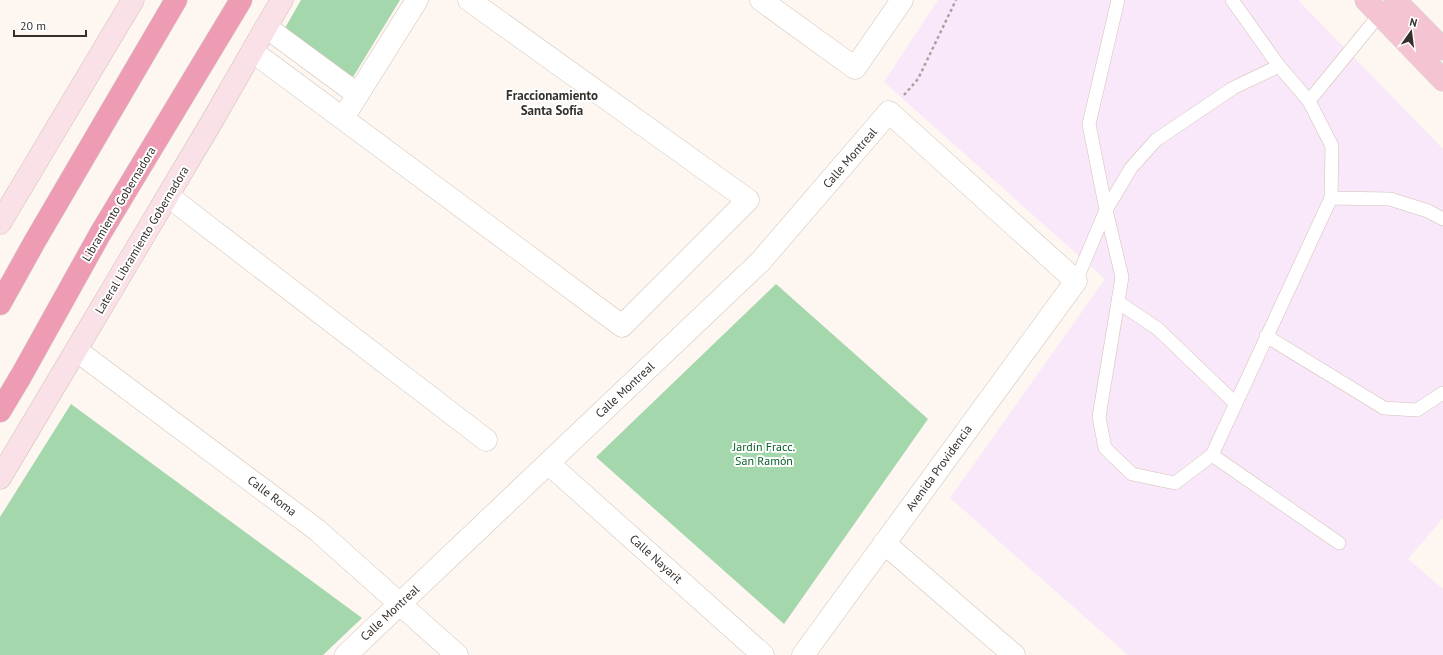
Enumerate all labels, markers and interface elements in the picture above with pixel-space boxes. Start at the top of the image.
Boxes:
scale bar [14,12,86,38]
north arrow [1391,12,1431,52]
text: N [1408,15,1419,30]
text: 20 m [20,18,46,33]
district label: Fraccionamiento Santa Sofía [506,87,598,119]
street label: Calle Montreal [819,124,880,191]
street label: Libramiento Gobernadora [78,144,159,264]
street label: Lateral Libramiento Gobernadora [91,163,192,316]
street label: Calle Montreal [592,358,658,421]
street label: Avenida Providencia [902,422,975,514]
park label: Jardín Fracc. San Ramón [732,439,795,468]
street label: Calle Roma [245,472,300,519]
street label: Calle Nayarit [627,531,686,586]
street label: Calle Montreal [357,581,423,644]

